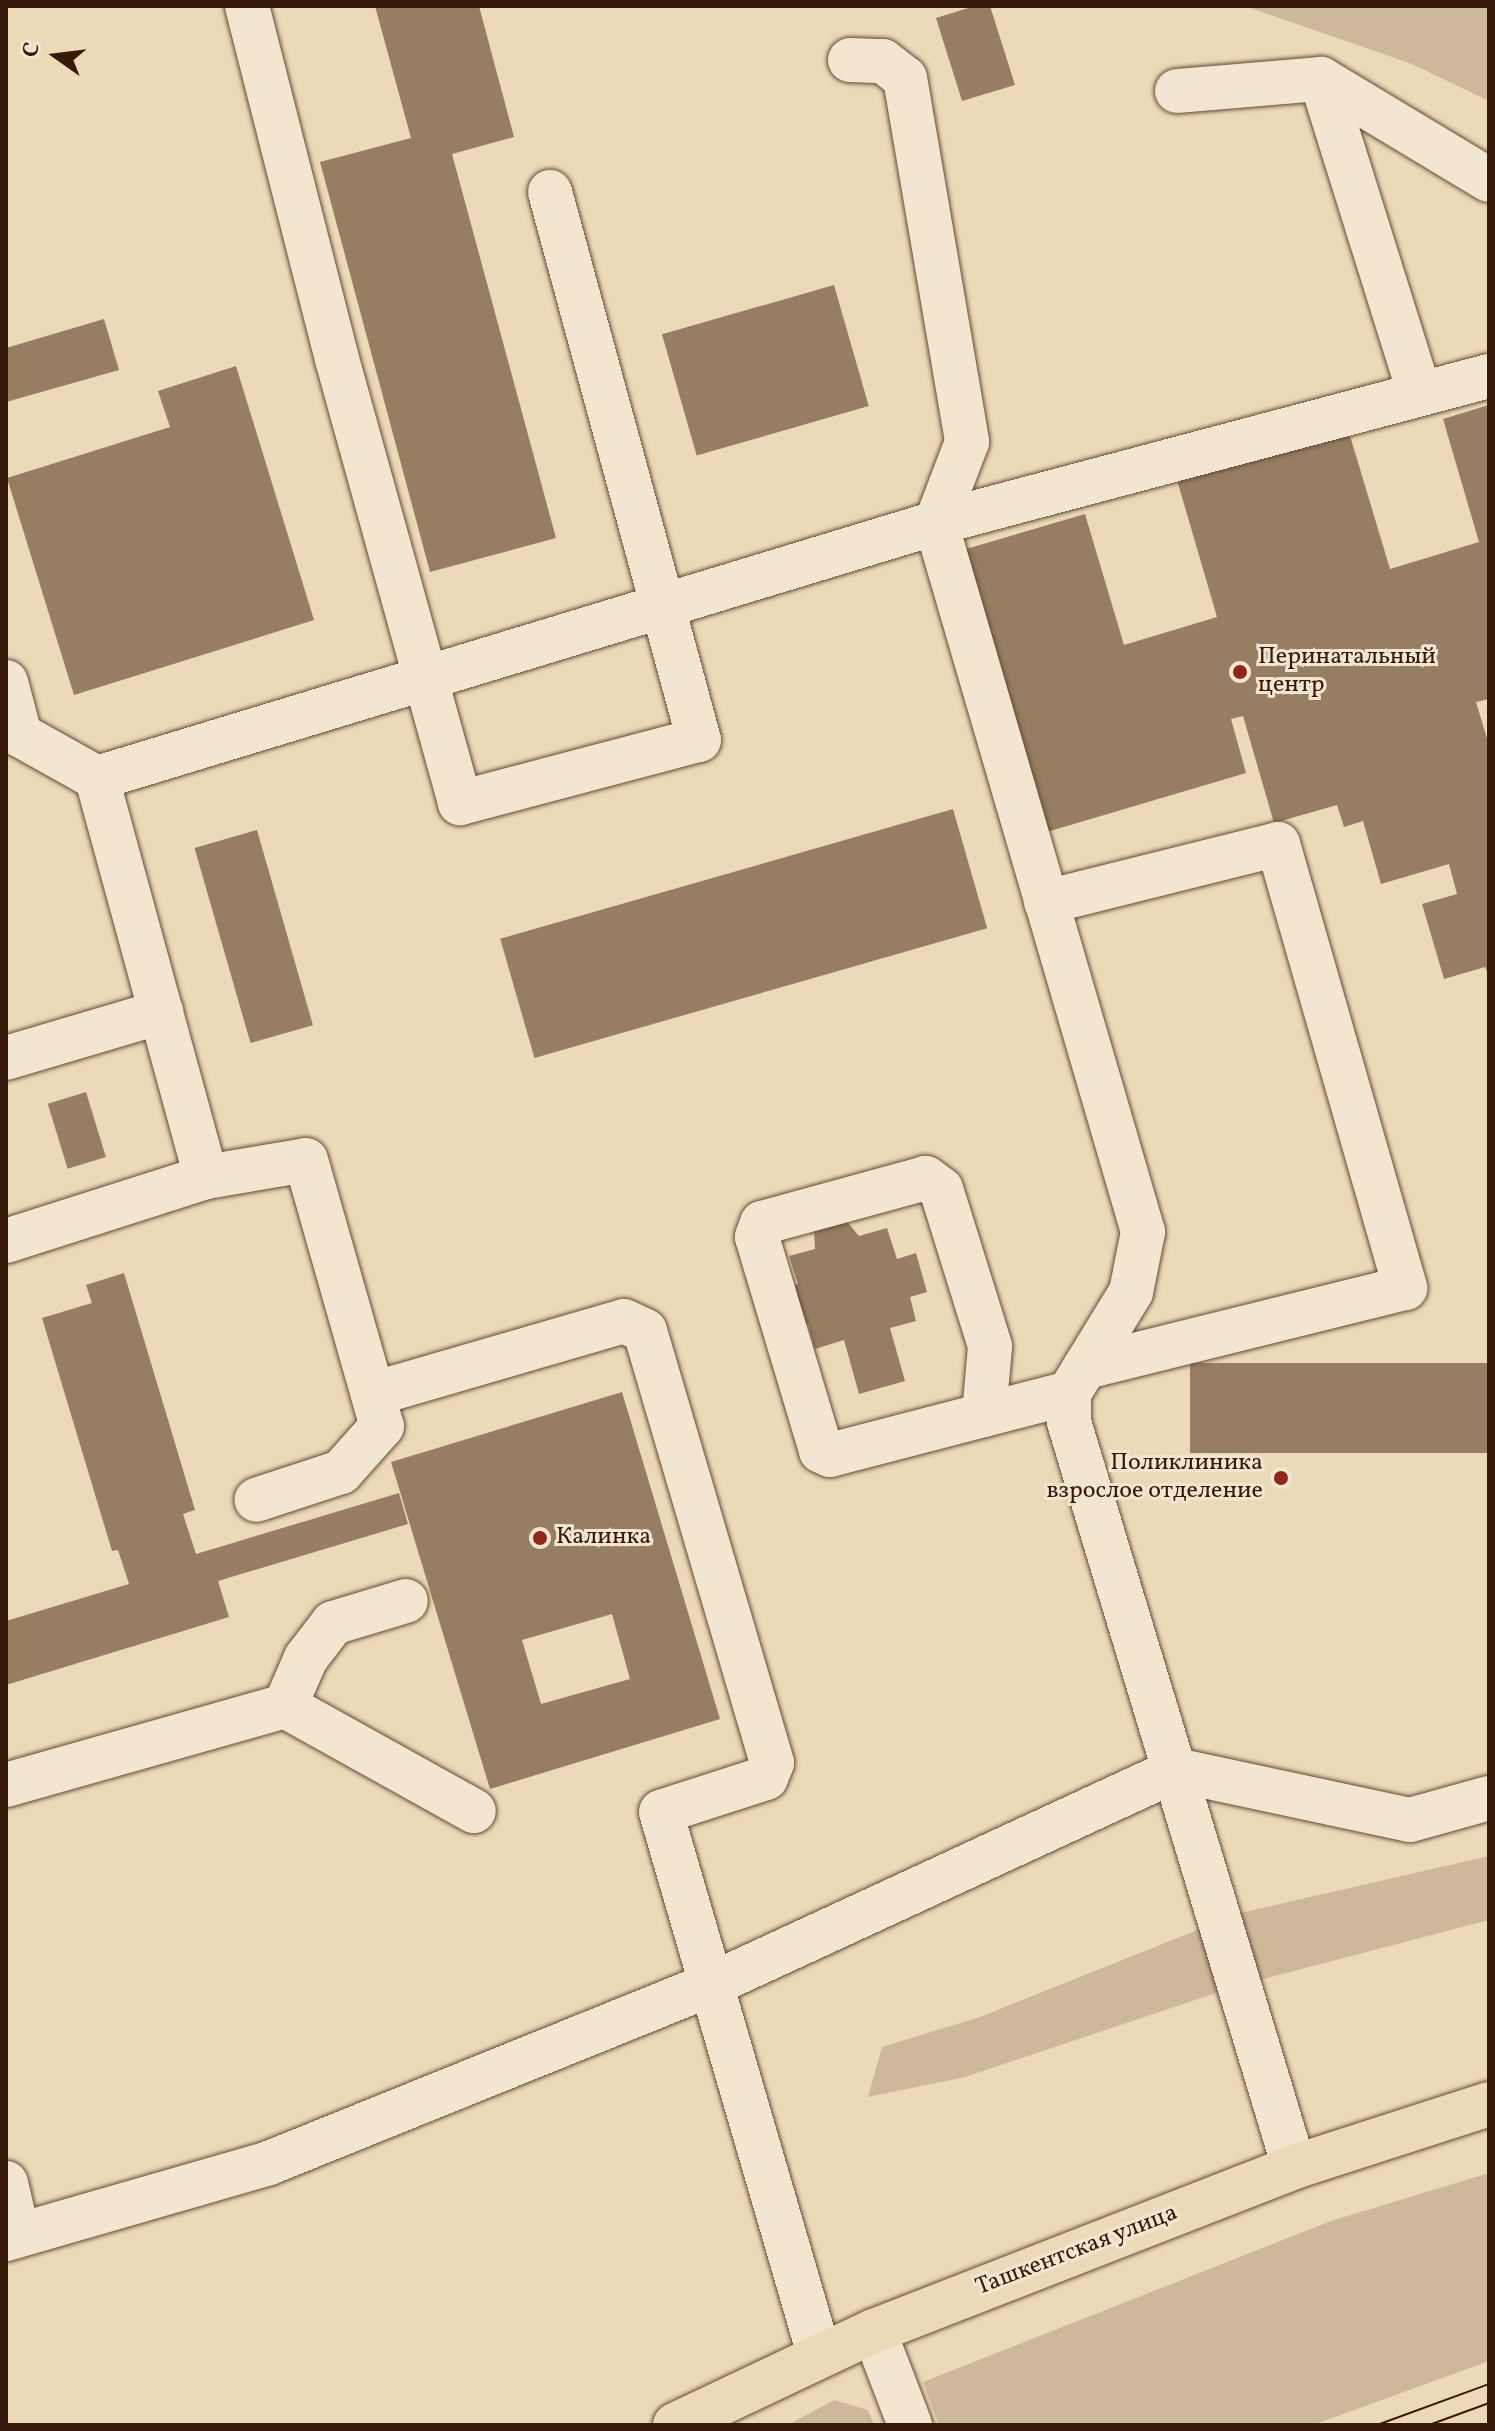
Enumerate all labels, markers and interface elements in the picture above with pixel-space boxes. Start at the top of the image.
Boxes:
north arrow [16,16,96,96]
text: С [15,39,49,61]
place label: Перинатальный центр [1258,644,1436,700]
marker: Перинатальный центр [1229,661,1251,683]
place label: Поликлиника взрослое отделение [1046,1450,1263,1506]
marker: Поликлиника взрослое отделение [1270,1467,1292,1489]
place label: Калинка [556,1524,651,1552]
marker: Калинка [531,1529,549,1547]
street label: Ташкентская улица [972,2199,1182,2303]

